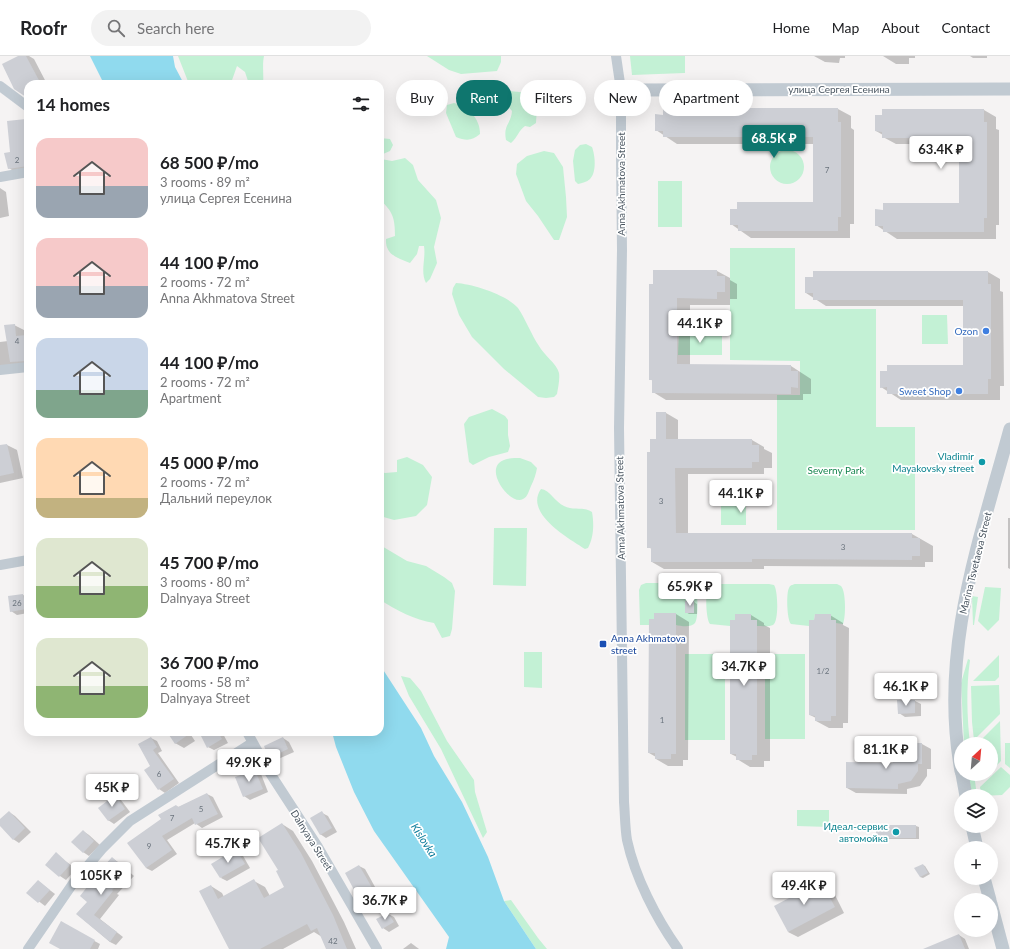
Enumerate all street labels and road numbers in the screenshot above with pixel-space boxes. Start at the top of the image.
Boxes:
street label: улица Сергея Есенина [788,83,890,95]
street label: Anna Akhmatova Street [615,132,627,236]
street label: Anna Akhmatova Street [613,456,627,560]
street label: Marina Tsvetaeva Street [956,510,994,615]
street label: Dalnyaya Street [289,808,336,873]

